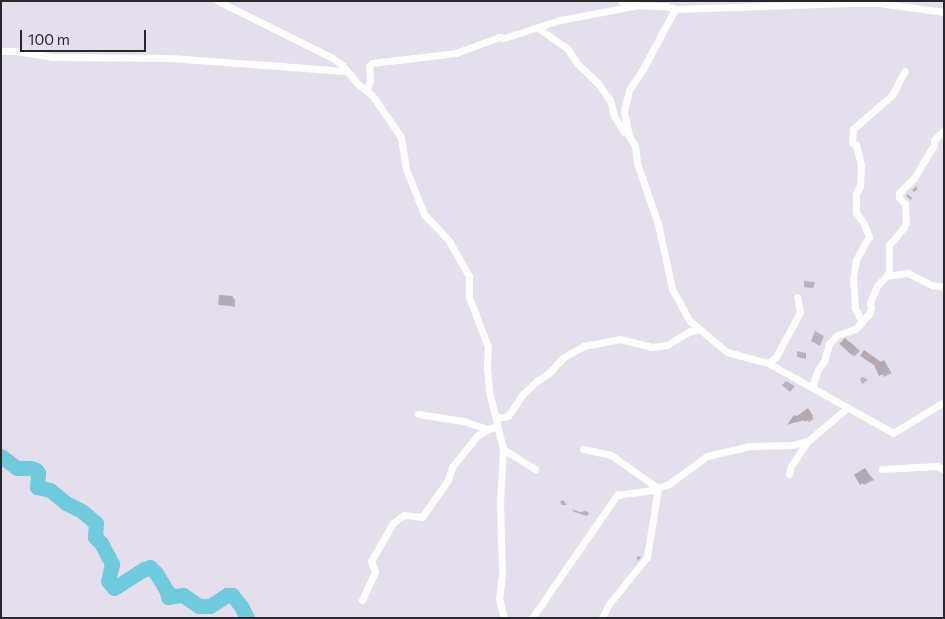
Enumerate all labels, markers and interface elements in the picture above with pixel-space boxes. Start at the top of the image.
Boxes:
scale bar [22,20,149,52]
text: 100 m [28,30,70,48]

